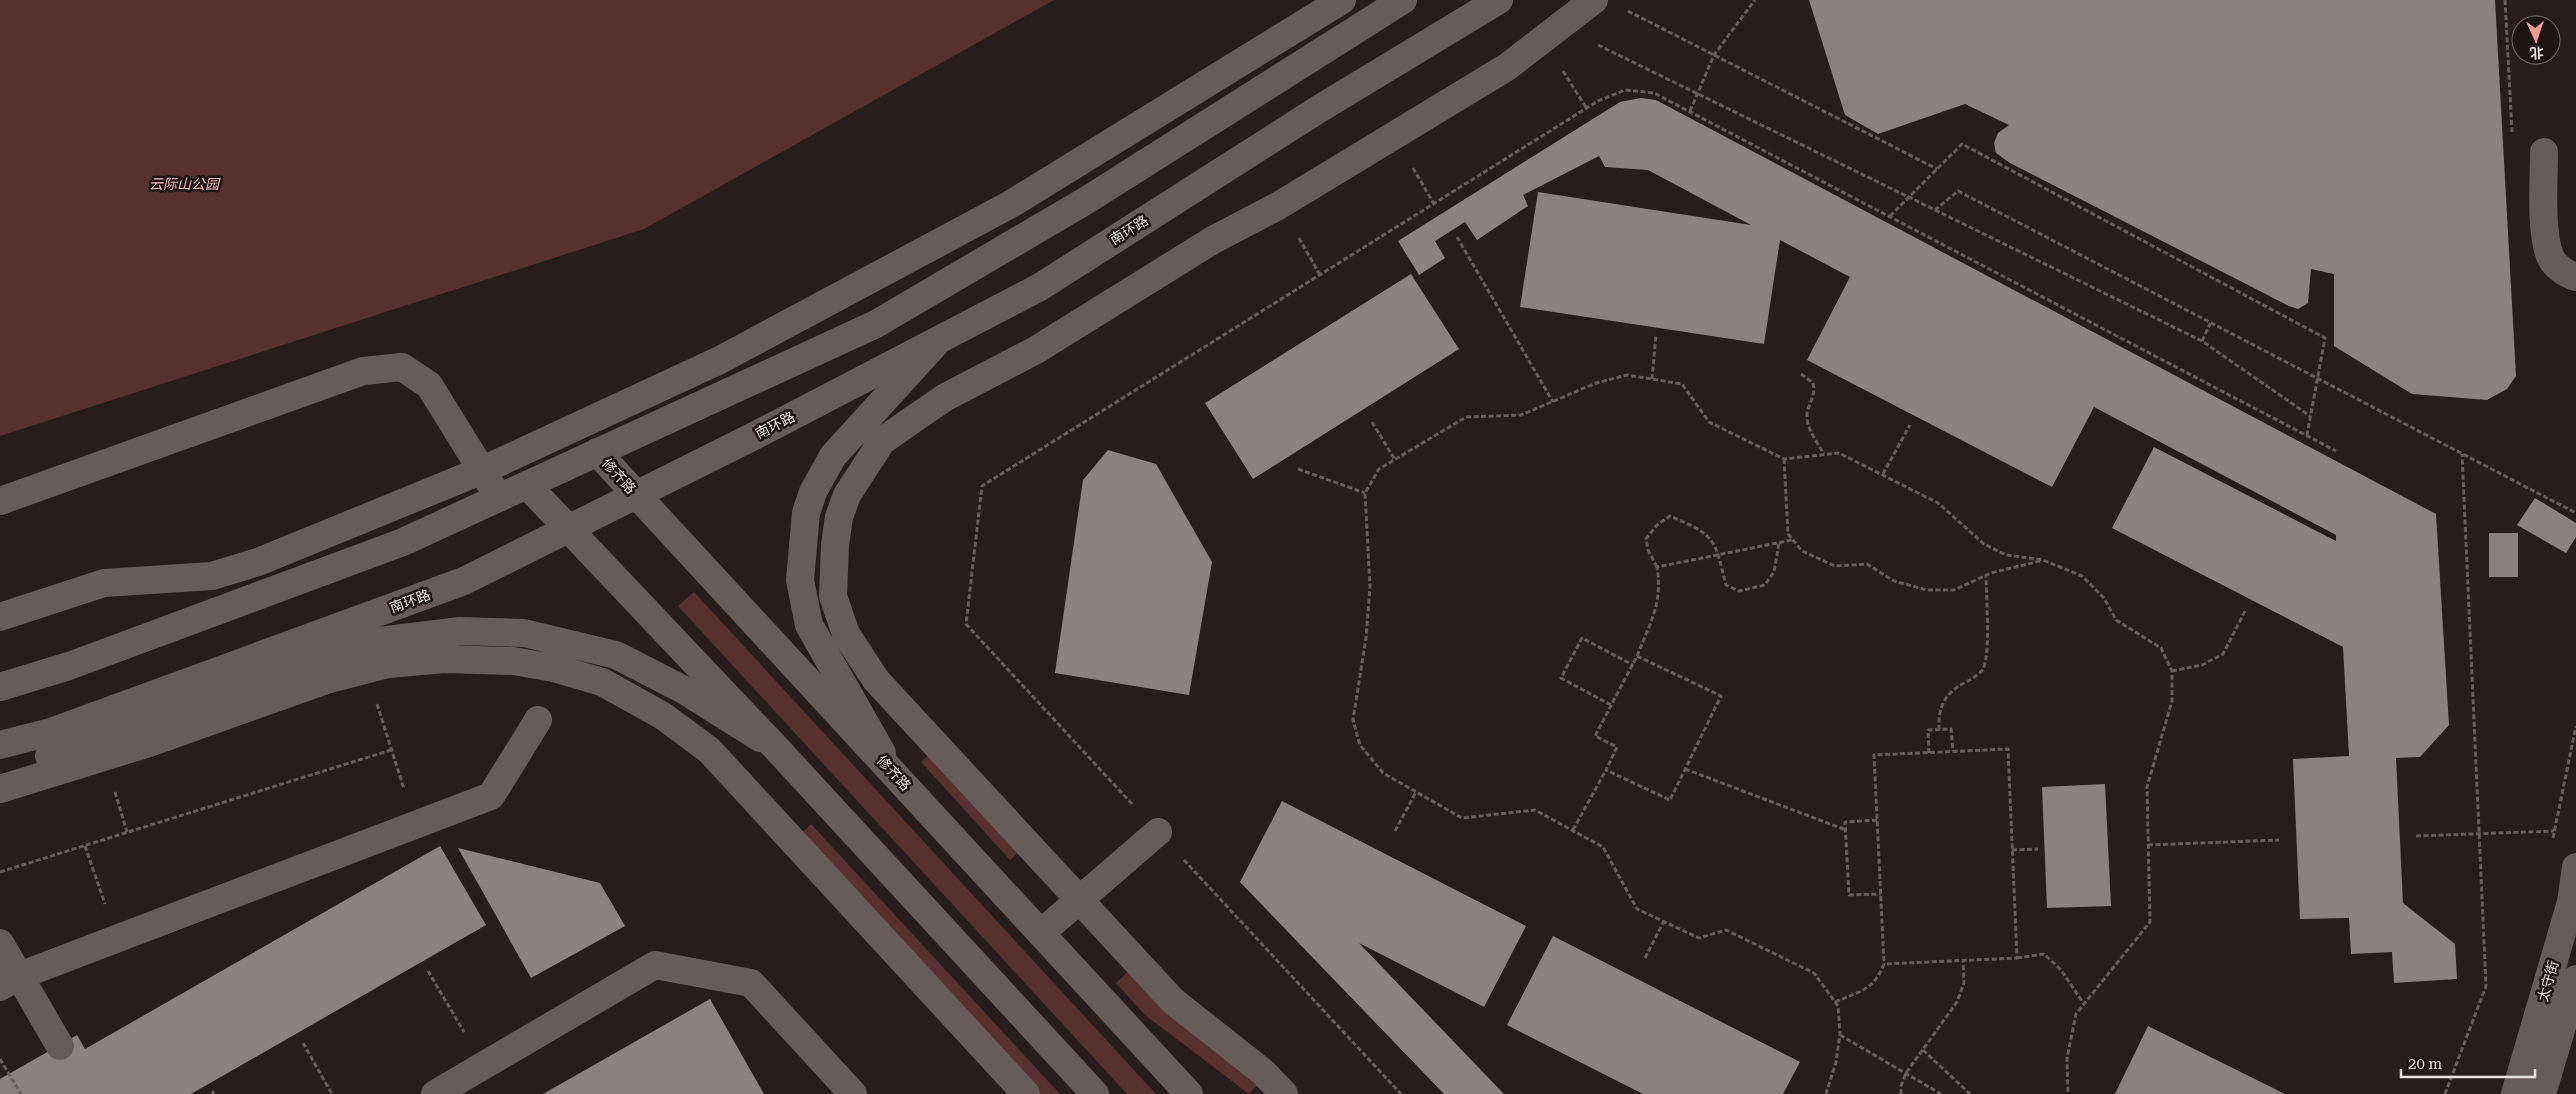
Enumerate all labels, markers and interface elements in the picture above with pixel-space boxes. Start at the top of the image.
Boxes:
north arrow [2511,15,2561,65]
text: 北 [2529,45,2544,61]
park label: 云际山公园 [149,176,221,192]
street label: 南环路 [1107,212,1151,248]
street label: 南环路 [753,408,797,442]
street label: 修齐路 [599,455,639,497]
street label: 南环路 [388,586,432,616]
street label: 修齐路 [874,752,914,794]
street label: 太守街 [2535,959,2561,1003]
scale bar [2401,1046,2535,1078]
text: 20 m [2408,1055,2443,1073]

